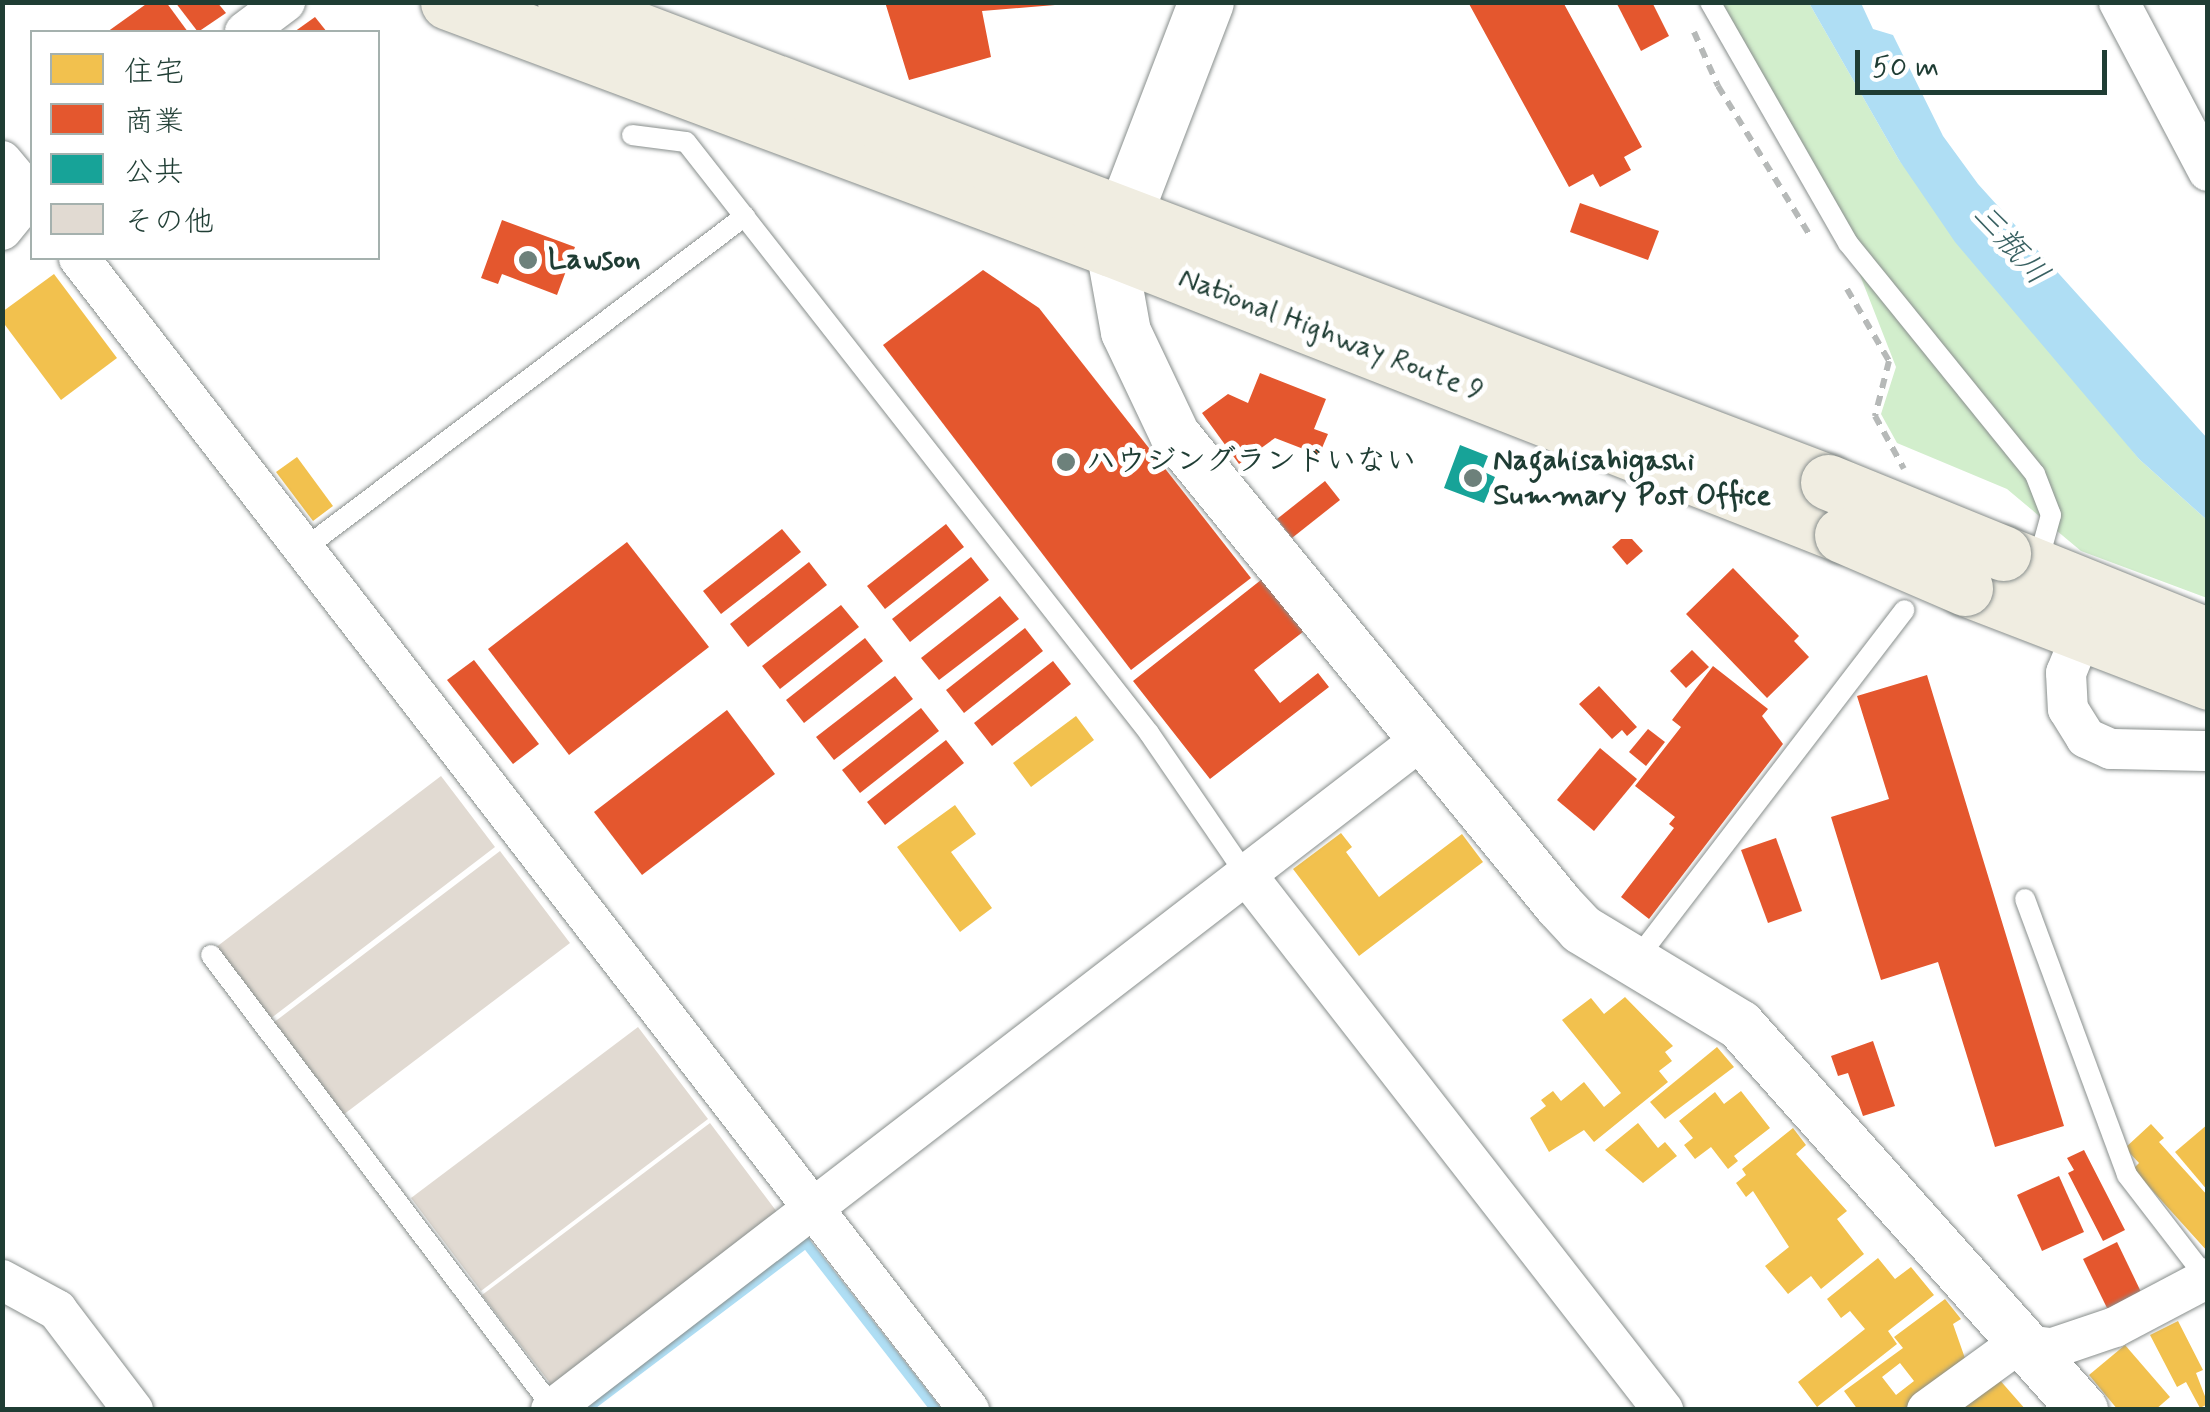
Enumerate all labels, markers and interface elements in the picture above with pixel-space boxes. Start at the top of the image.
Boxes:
legend [30,30,380,260]
scale bar [1860,30,2112,92]
text: 50 m [1872,48,1939,87]
text: 住宅 [124,53,184,92]
text: 商業 [124,103,184,142]
text: 公共 [124,153,184,192]
water label: 三瓶川 [1964,196,2056,294]
text: その他 [124,203,214,242]
place label: Lawson [548,242,641,278]
marker: Lawson [517,249,539,271]
street label: National Highway Route 9 [1179,262,1483,408]
place label: Nagahisahigashi Summary Post Office [1493,443,1766,514]
place label: ハウジングランドいない [1086,444,1416,480]
marker: ハウジングランドいない [1055,451,1077,473]
marker: Nagahisahigashi Summary Post Office [1462,467,1484,489]

